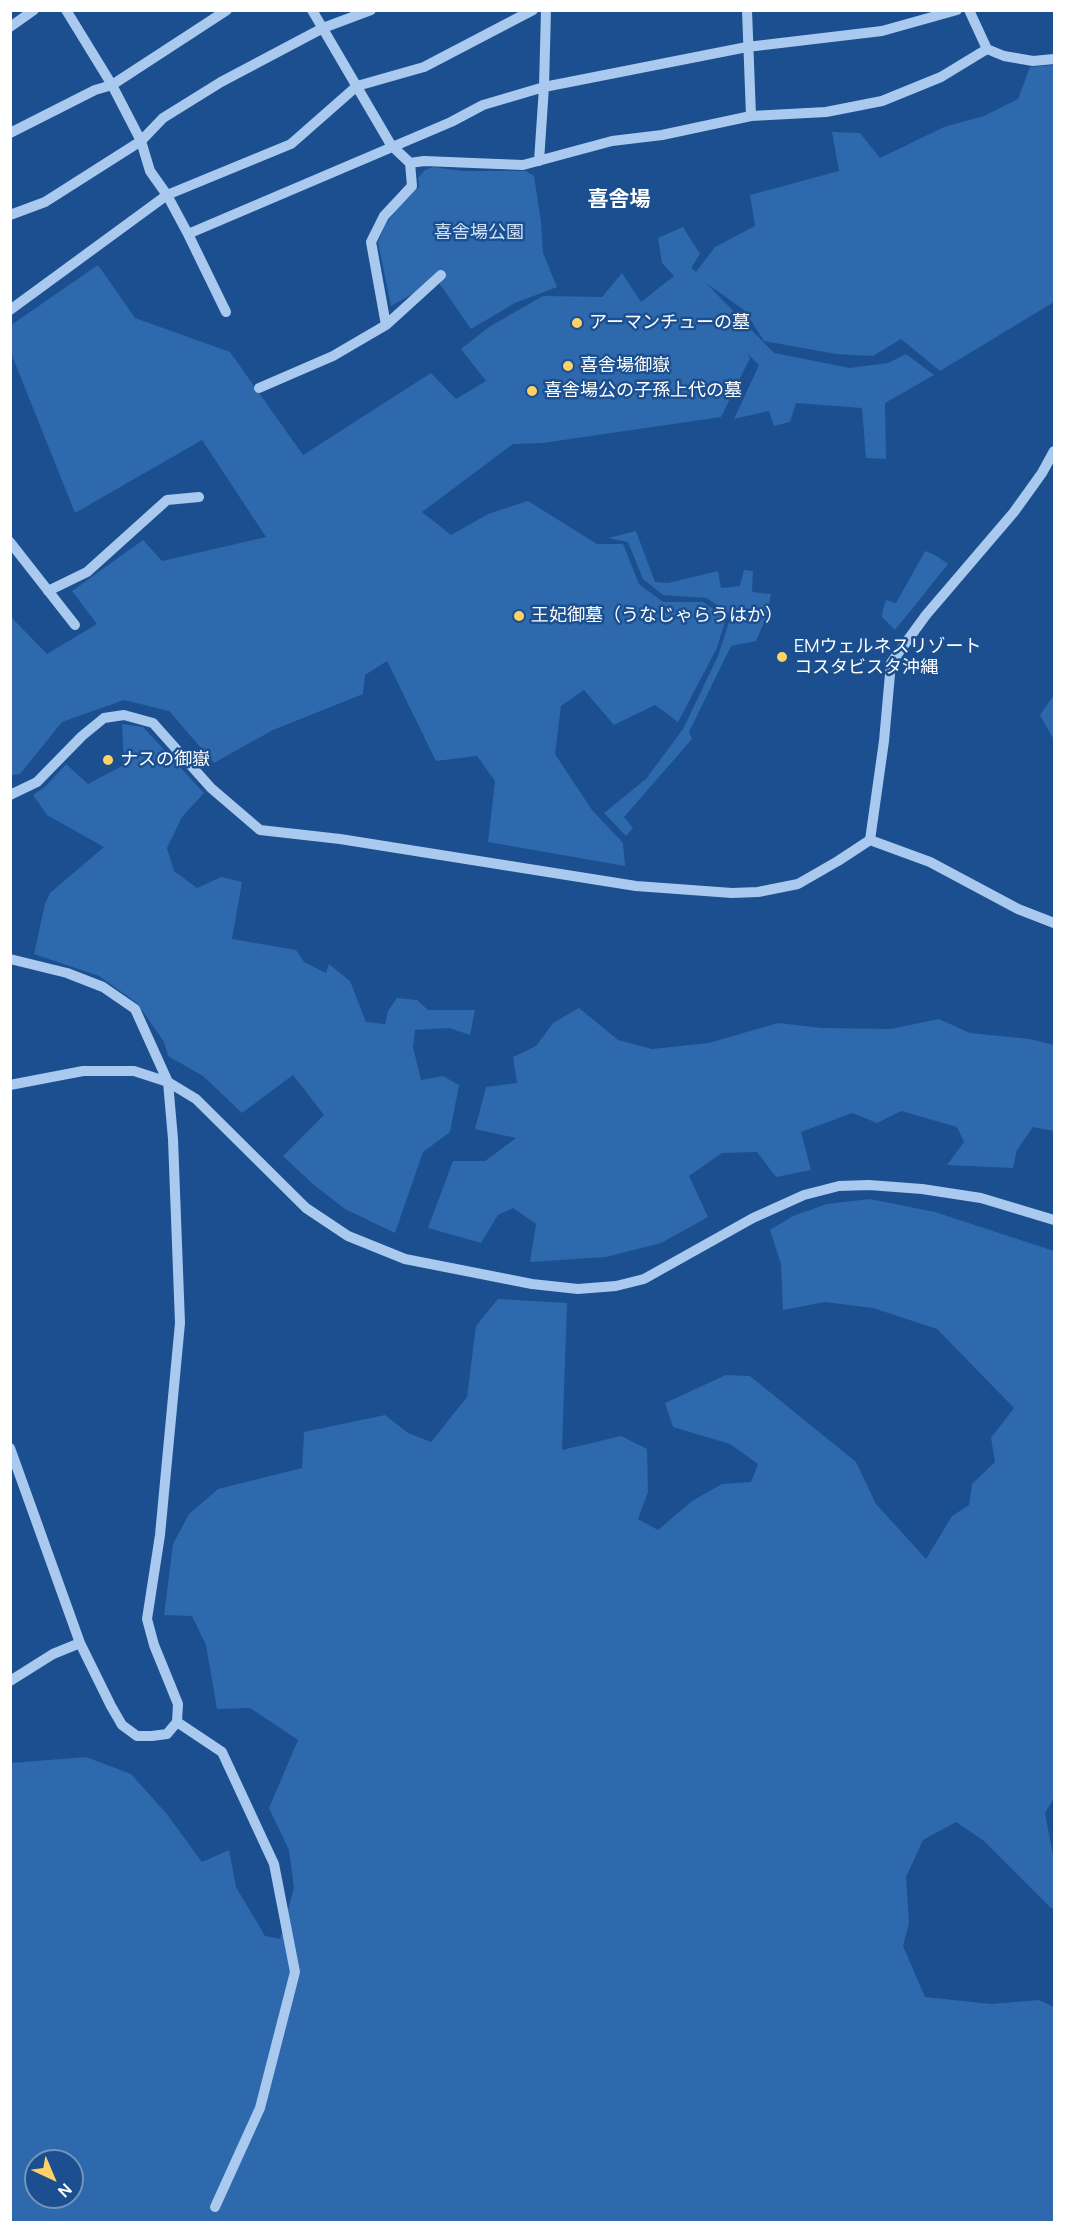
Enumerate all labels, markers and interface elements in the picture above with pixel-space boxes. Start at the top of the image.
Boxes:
district label: 喜舎場 [588,187,650,213]
park label: 喜舎場公園 [434,222,524,244]
place label: アーマンチューの墓 [589,312,750,334]
marker: アーマンチューの墓 [570,316,584,330]
place label: 喜舎場御嶽 [580,355,670,377]
marker: 喜舎場御嶽 [561,359,575,373]
place label: 喜舎場公の子孫上代の墓 [544,380,742,402]
marker: 喜舎場公の子孫上代の墓 [525,384,539,398]
place label: 王妃御墓（うなじゃらうはか） [531,605,783,627]
marker: 王妃御墓（うなじゃらうはか） [512,609,526,623]
place label: EMウェルネスリゾート コスタビスタ沖縄 [794,636,981,678]
marker: EMウェルネスリゾート コスタビスタ沖縄 [775,650,789,664]
place label: ナスの御嶽 [120,749,210,771]
marker: ナスの御嶽 [101,753,115,767]
north arrow [24,2149,84,2209]
text: N [53,2179,77,2202]

